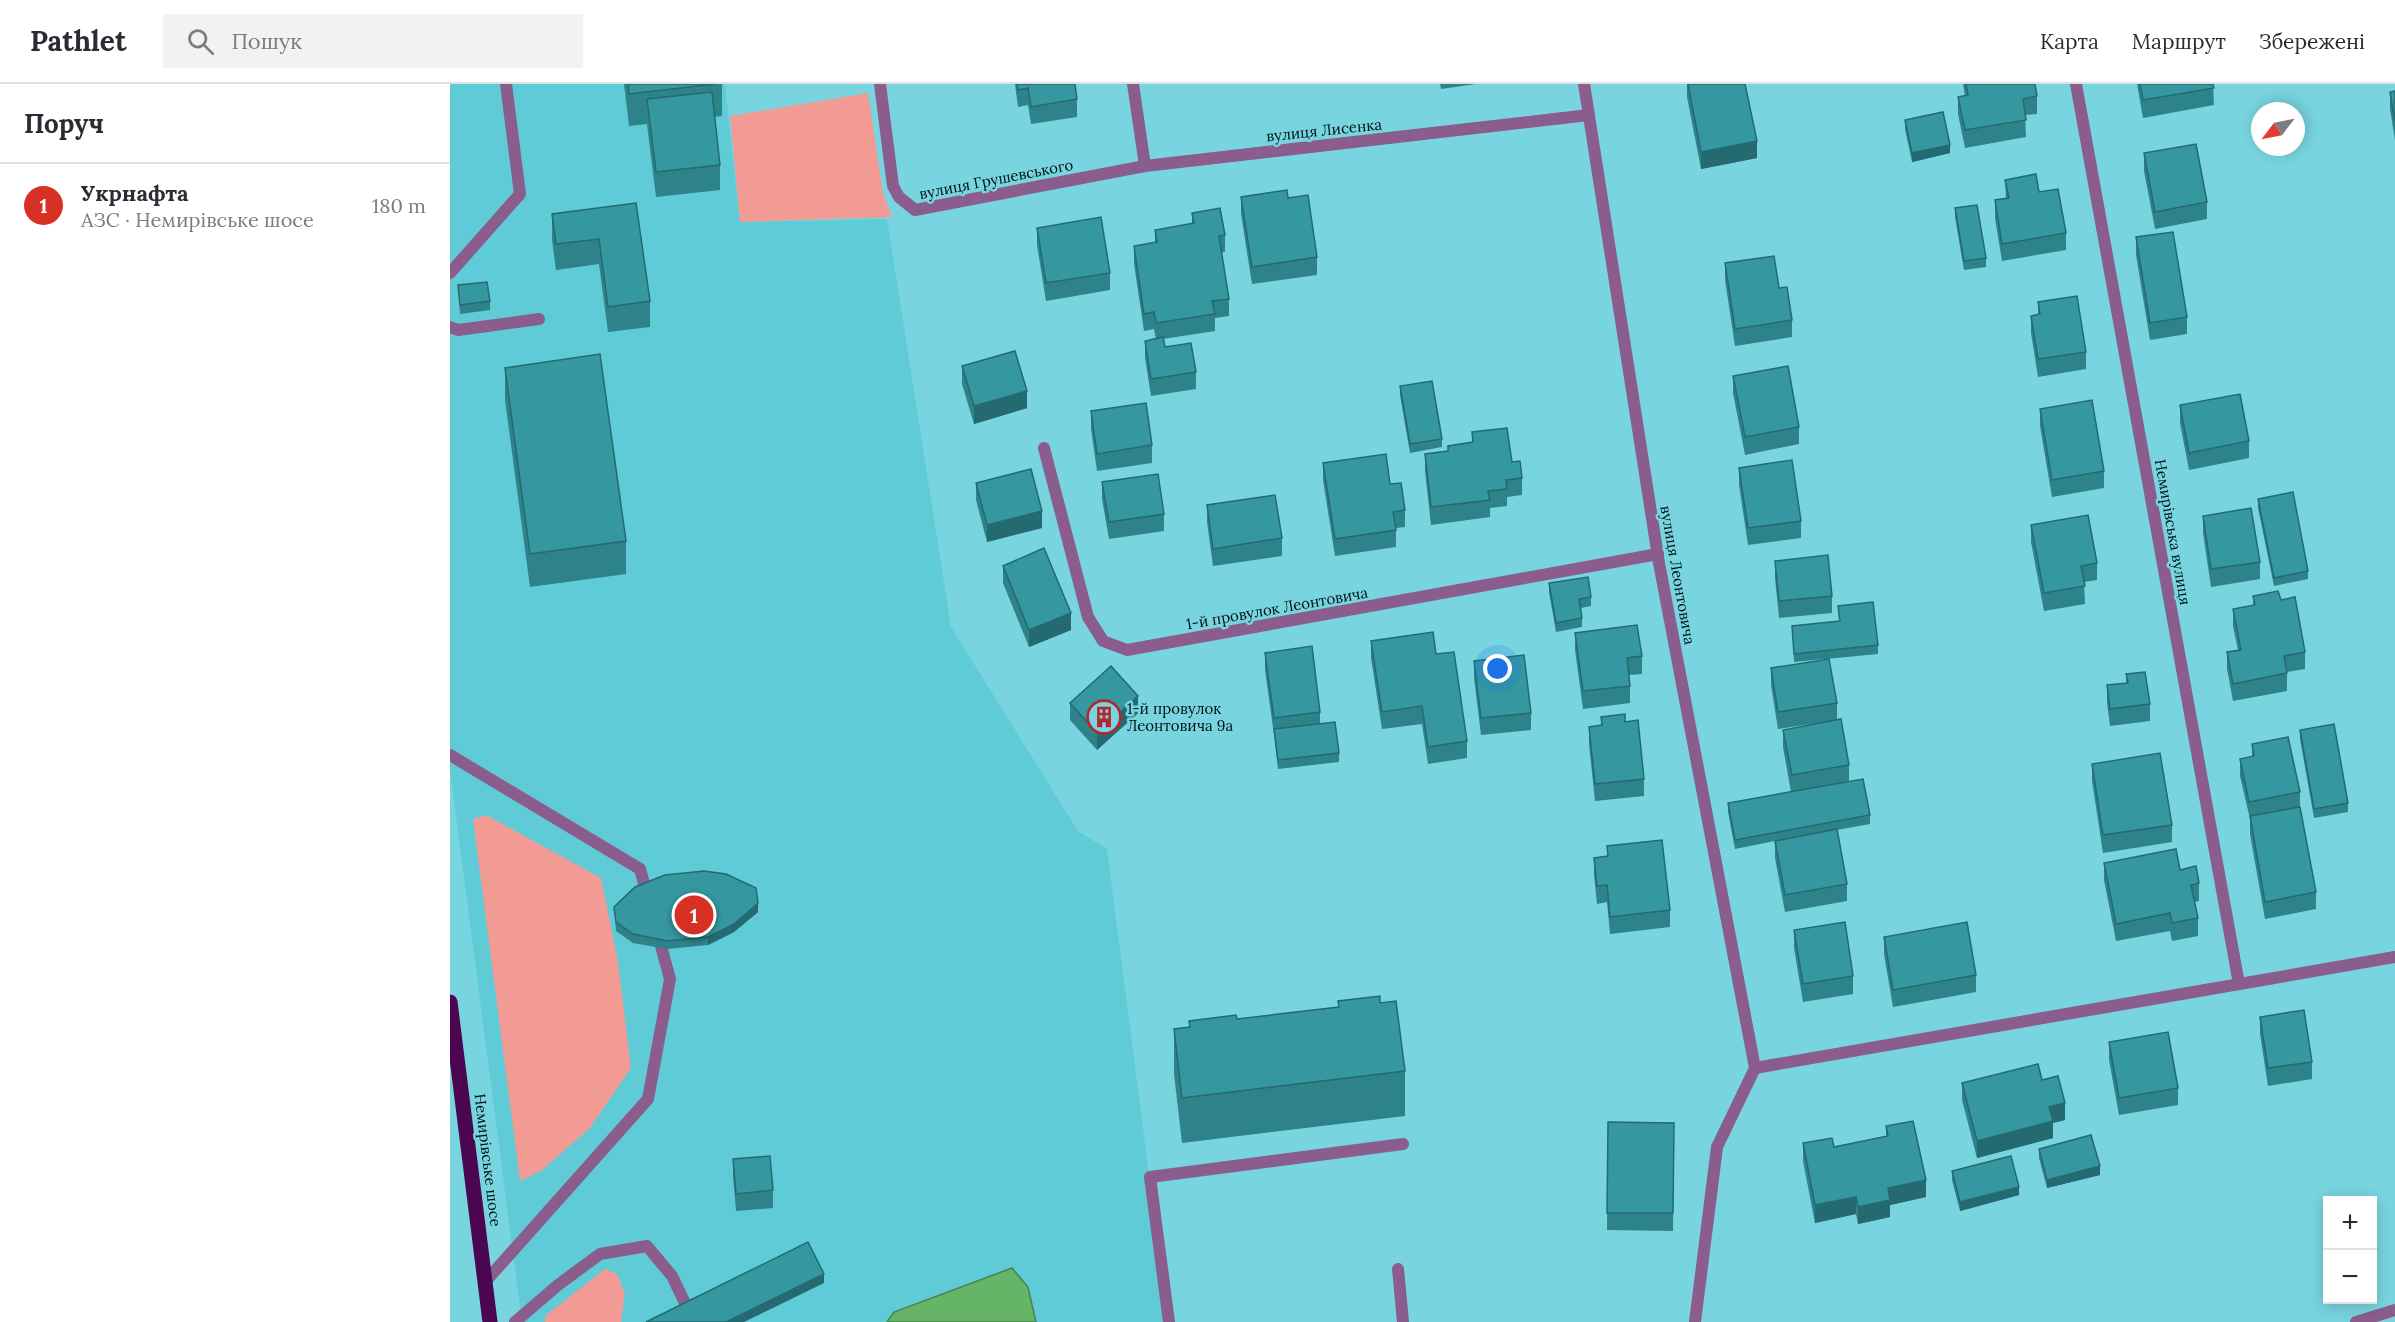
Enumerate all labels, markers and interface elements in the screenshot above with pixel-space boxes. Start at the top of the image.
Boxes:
search box [163,14,583,68]
text: Pathlet [30,23,127,59]
icon: search [184,25,217,58]
text: Пошук [232,27,302,55]
text: Карта [2040,28,2099,55]
text: Маршрут [2132,28,2226,55]
text: Збережені [2259,28,2365,55]
north arrow [2251,102,2305,156]
text: Поруч [24,107,104,140]
street label: вулиця Лисенка [1265,114,1383,146]
street label: вулиця Грушевського [917,155,1075,203]
text: Укрнафта [81,179,189,207]
text: 1 [39,193,48,218]
text: 180 m [372,193,426,218]
text: АЗС · Немирівське шосе [81,207,314,232]
street label: Немирівська вулиця [2151,458,2195,606]
street label: вулиця Леонтовича [1656,504,1700,646]
street label: 1-й провулок Леонтовича [1185,583,1370,633]
your location [1483,654,1512,683]
building icon: 1-й провулок Леонтовича 9а [1086,699,1122,735]
place label: 1-й провулок Леонтовича 9а [1127,699,1233,735]
pin: 1 [674,892,714,938]
street label: Немирівське шосе [470,1092,506,1228]
map controls [2323,1196,2377,1304]
button: + [2323,1196,2377,1250]
button: − [2323,1250,2377,1304]

